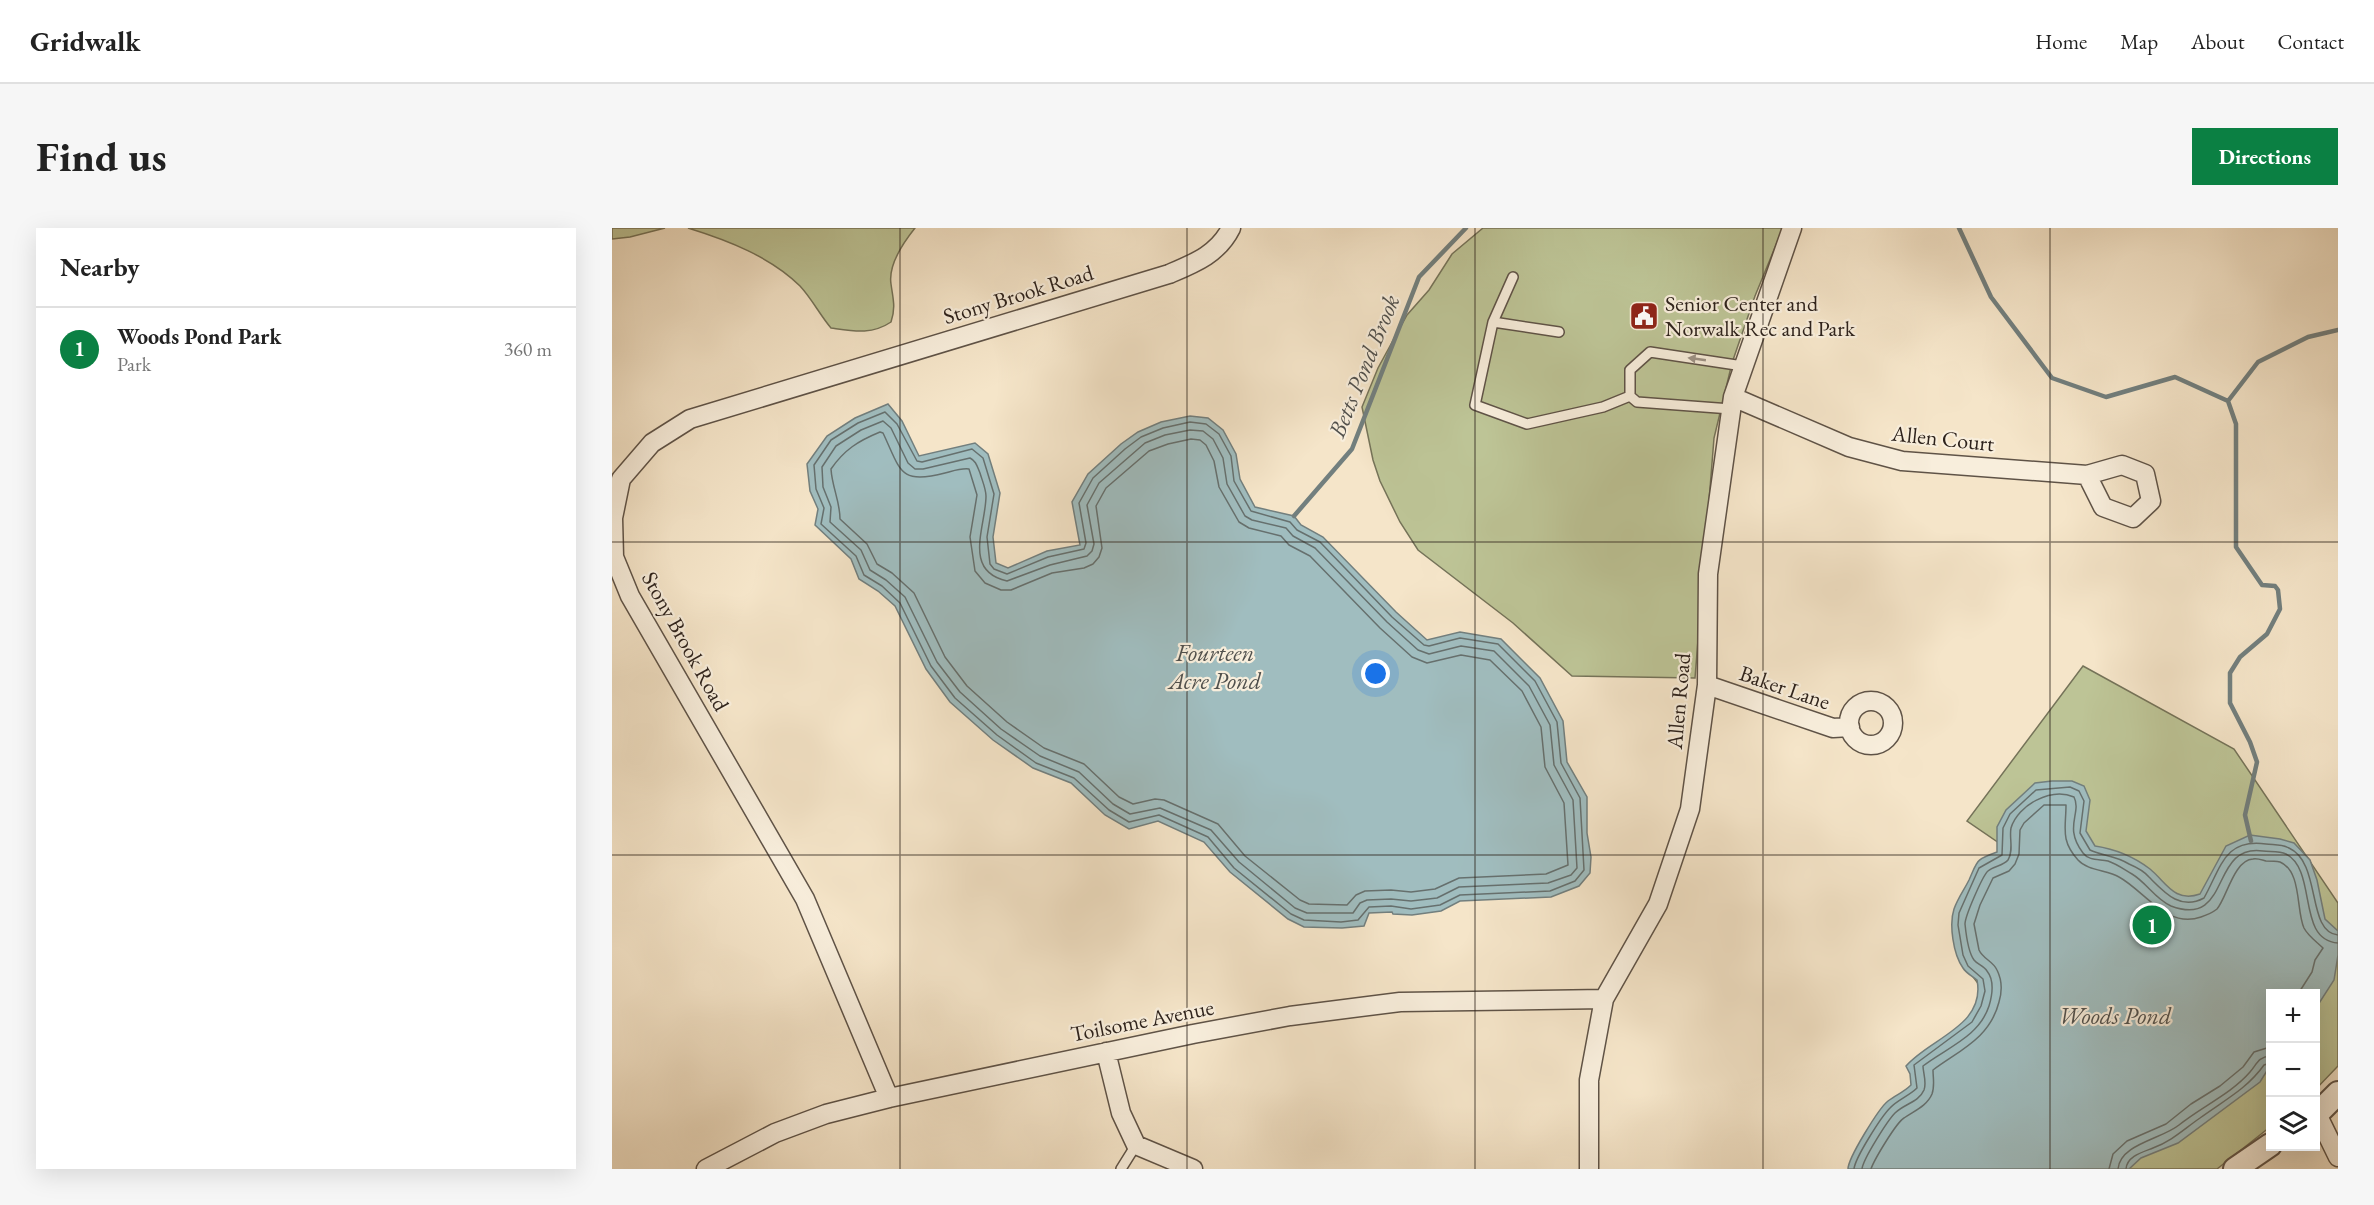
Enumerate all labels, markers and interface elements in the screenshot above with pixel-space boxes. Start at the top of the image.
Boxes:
text: Gridwalk [30,23,141,59]
text: Home [2035,28,2087,55]
text: Map [2120,28,2158,55]
text: About [2191,28,2244,55]
text: Contact [2277,28,2344,55]
button: Directions [2192,128,2338,185]
text: Find us [36,129,167,184]
text: Nearby [60,250,140,284]
street label: Stony Brook Road [940,258,1097,331]
place label: Senior Center and Norwalk Rec and Park [1665,289,1856,343]
water label: Betts Pond Brook [1320,290,1406,443]
public building icon: Senior Center and Norwalk Rec and Park [1628,300,1660,332]
text: Woods Pond Park [117,322,281,351]
text: 1 [74,336,85,362]
text: 360 m [504,336,552,362]
text: Park [117,351,151,377]
one-way arrow [1687,354,1706,363]
street label: Allen Court [1889,419,1996,458]
street label: Stony Brook Road [635,566,736,717]
water label: Fourteen Acre Pond [1167,637,1262,696]
street label: Allen Road [1660,651,1697,751]
street label: Baker Lane [1736,658,1834,717]
your location [1361,659,1390,688]
pin: 1 [2132,902,2172,948]
map controls [2266,989,2320,1151]
button: + [2266,989,2320,1043]
street label: Toilsome Avenue [1068,992,1217,1049]
water label: Woods Pond [2059,1000,2172,1031]
button: − [2266,1043,2320,1097]
button: layers [2266,1097,2320,1151]

